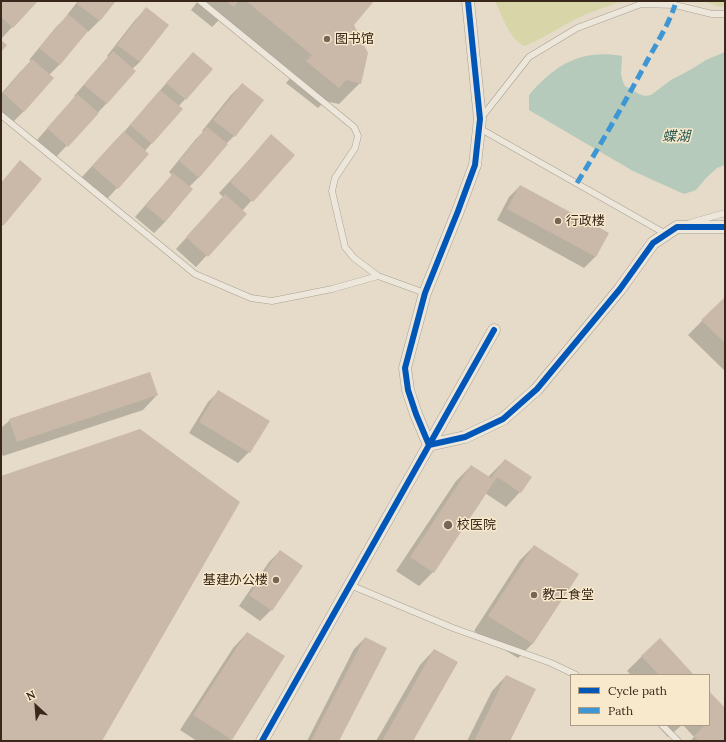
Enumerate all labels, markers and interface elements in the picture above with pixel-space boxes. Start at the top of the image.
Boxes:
place label: 图书馆 [335,31,374,47]
marker: 图书馆 [322,34,332,44]
water label: 蝶湖 [662,129,690,145]
place label: 行政楼 [566,213,605,229]
marker: 行政楼 [553,216,563,226]
place label: 校医院 [457,517,496,533]
marker: 校医院 [442,519,454,531]
place label: 基建办公楼 [203,572,268,588]
marker: 基建办公楼 [271,575,281,585]
place label: 教工食堂 [542,587,594,603]
marker: 教工食堂 [529,590,539,600]
legend [570,674,710,726]
text: Cycle path [608,683,667,698]
north arrow [16,686,56,726]
text: N [24,687,38,703]
text: Path [608,703,633,718]

